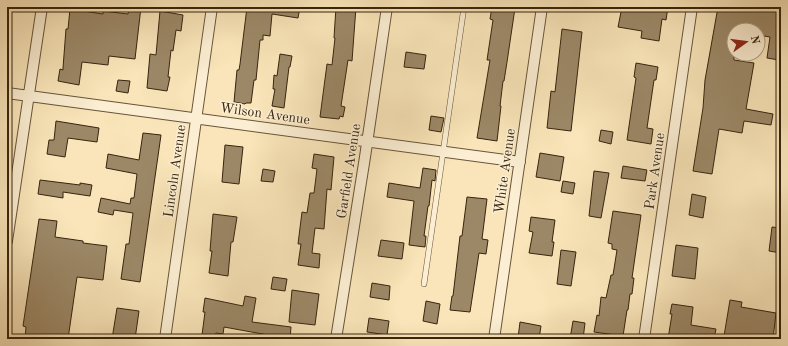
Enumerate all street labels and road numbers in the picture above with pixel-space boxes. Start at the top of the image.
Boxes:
street label: Wilson Avenue [219,101,311,127]
street label: Garfield Avenue [335,123,363,220]
street label: Lincoln Avenue [162,124,188,218]
street label: White Avenue [492,128,518,215]
street label: Park Avenue [643,132,667,210]

